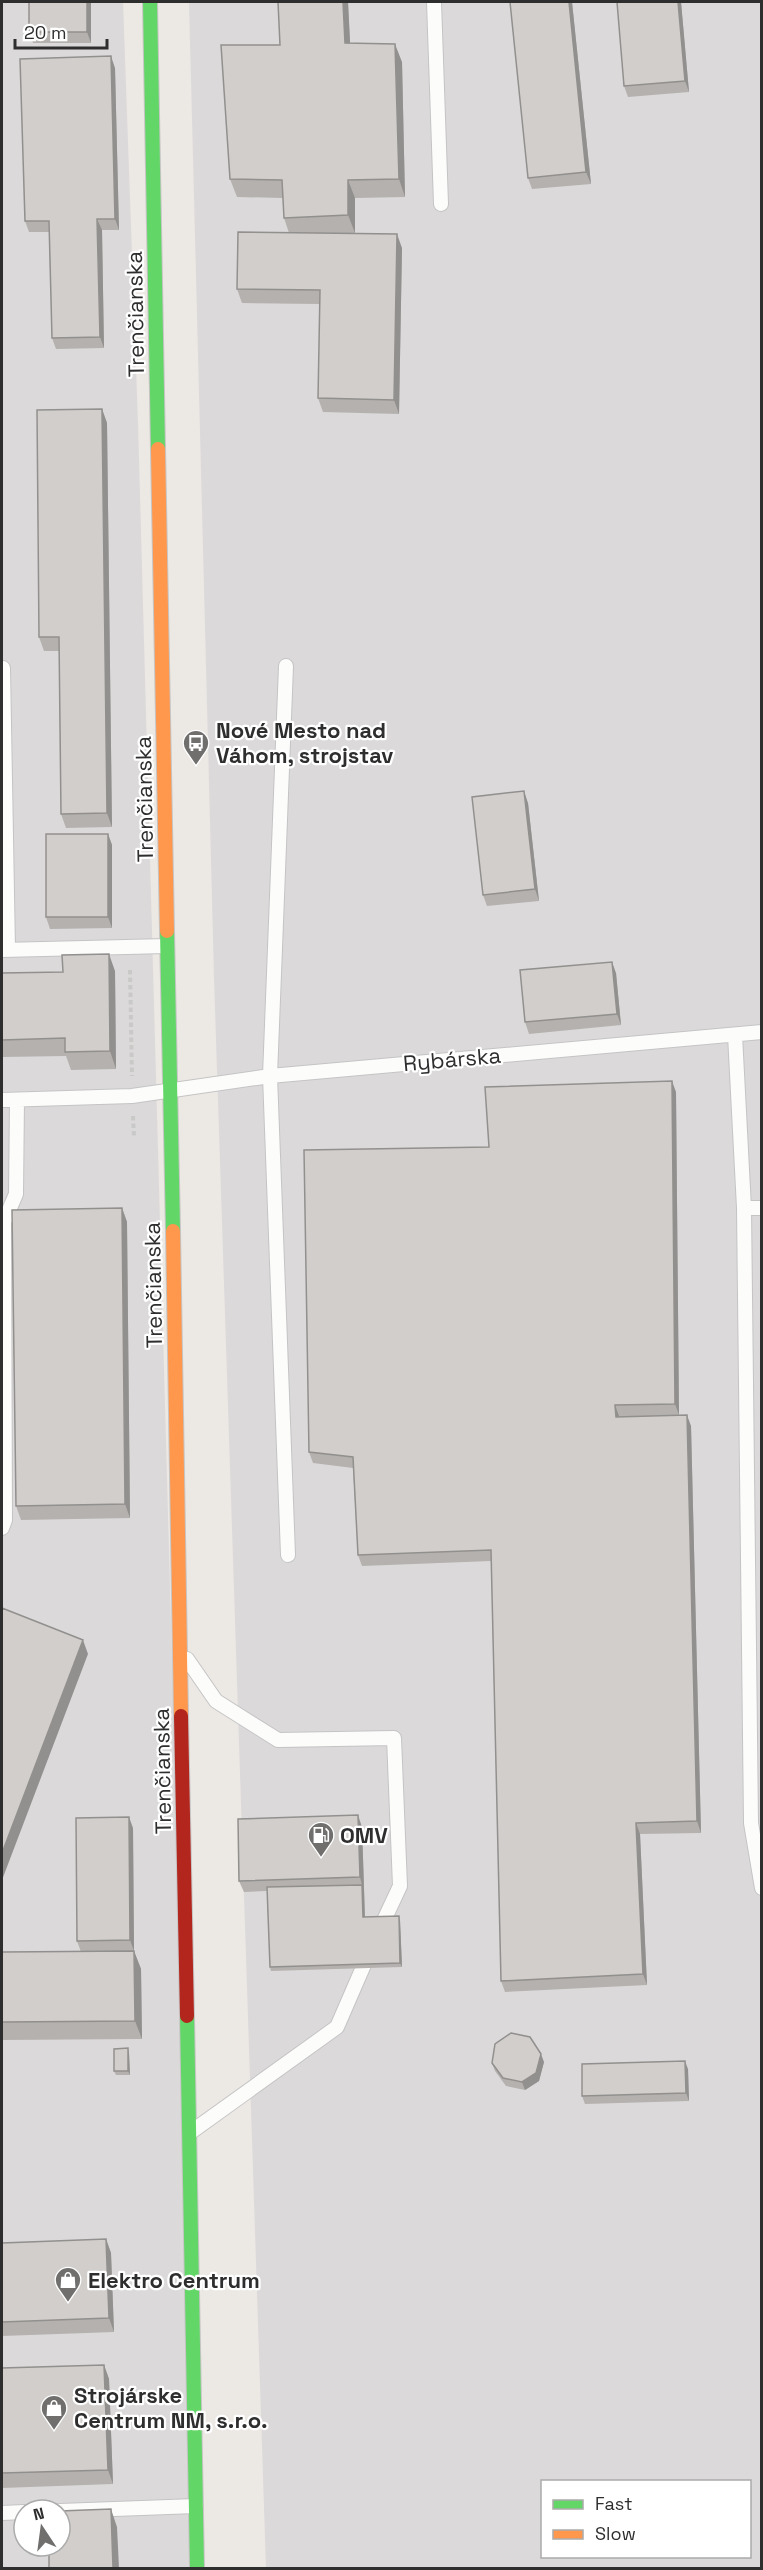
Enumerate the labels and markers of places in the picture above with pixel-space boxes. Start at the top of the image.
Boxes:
place label: Nové Mesto nad Váhom, strojstav [216,716,393,769]
bus stop icon: Nové Mesto nad Váhom, strojstav [181,728,211,766]
fuel station icon: OMV [306,1820,336,1858]
place label: OMV [340,1821,388,1849]
shop icon: Elektro Centrum [53,2265,83,2303]
place label: Elektro Centrum [88,2266,260,2294]
place label: Strojárske Centrum NM, s.r.o. [74,2381,268,2434]
shop icon: Strojárske Centrum NM, s.r.o. [39,2393,69,2431]

